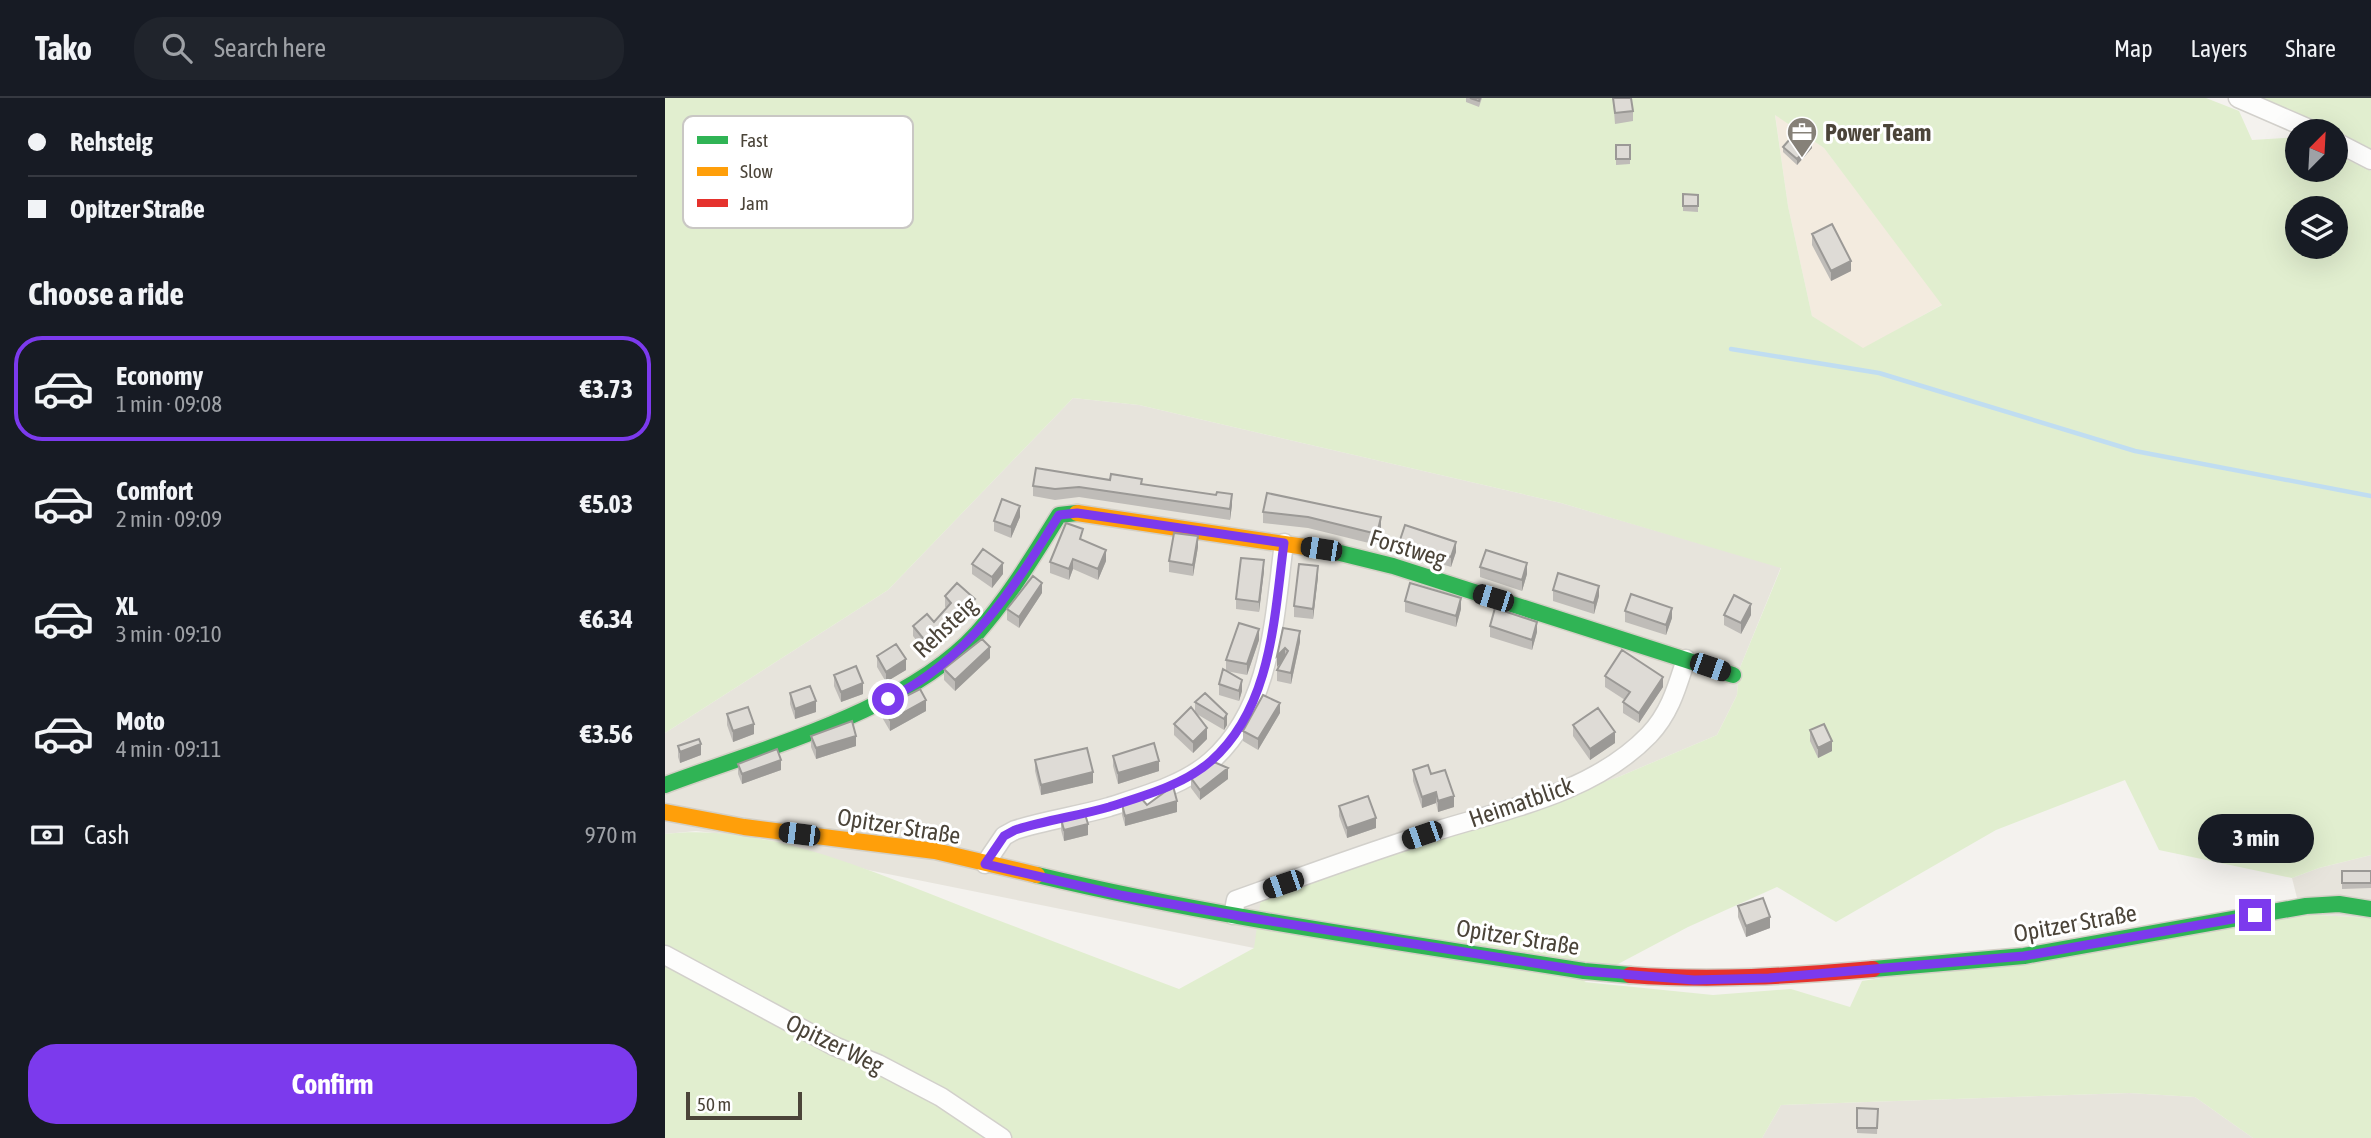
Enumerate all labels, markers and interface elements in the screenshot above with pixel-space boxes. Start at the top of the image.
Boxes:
search box [134,17,624,80]
text: Tako [35,29,92,67]
icon: search [158,29,196,67]
text: Search here [214,33,326,63]
text: Map [2114,35,2153,62]
text: Layers [2191,35,2247,62]
text: Share [2285,35,2336,62]
office icon: Power Team [1785,115,1819,159]
legend [683,116,913,228]
place label: Power Team [1825,119,1931,146]
north arrow [2285,119,2349,182]
map controls [2285,119,2348,259]
text: Rehsteig [70,127,153,157]
text: Fast [740,129,768,151]
text: Slow [740,160,774,182]
text: Jam [740,192,769,214]
text: Opitzer Straße [70,194,205,224]
button: layers [2285,196,2348,259]
text: Choose a ride [28,275,184,312]
icon: car [32,357,95,420]
text: Economy [116,361,203,391]
text: €3.73 [580,374,633,404]
text: 1 min · 09:08 [116,391,222,417]
icon: car [32,472,95,535]
text: Comfort [116,476,193,506]
text: €5.03 [580,489,633,519]
text: 2 min · 09:09 [116,506,222,532]
street label: Forstweg [1367,524,1450,573]
car [1299,535,1344,563]
car [1470,582,1517,614]
icon: car [32,587,95,650]
text: XL [116,591,138,621]
street label: Rehsteig [908,591,983,663]
text: €6.34 [580,604,633,634]
text: 3 min · 09:10 [116,621,222,647]
car [1687,650,1734,684]
route start [872,683,904,715]
icon: car [32,702,95,765]
text: Moto [116,706,165,736]
text: €3.56 [580,719,633,749]
text: 4 min · 09:11 [116,736,222,762]
street label: Heimatblick [1465,771,1577,832]
street label: Opitzer Straße [835,803,963,849]
callout: 3 min [2197,814,2313,862]
icon: cash [28,816,66,854]
car [1399,818,1446,852]
text: Cash [84,820,130,850]
car [777,821,822,847]
text: 970 m [585,822,637,848]
text: 3 min [2233,825,2279,851]
car [1260,867,1307,901]
street label: Opitzer Straße [2011,899,2139,947]
route end [2239,899,2271,931]
street label: Opitzer Straße [1454,914,1582,960]
street label: Opitzer Weg [782,1009,889,1080]
button: Confirm [28,1044,637,1124]
scale bar [686,1089,801,1121]
text: 50 m [697,1093,731,1115]

